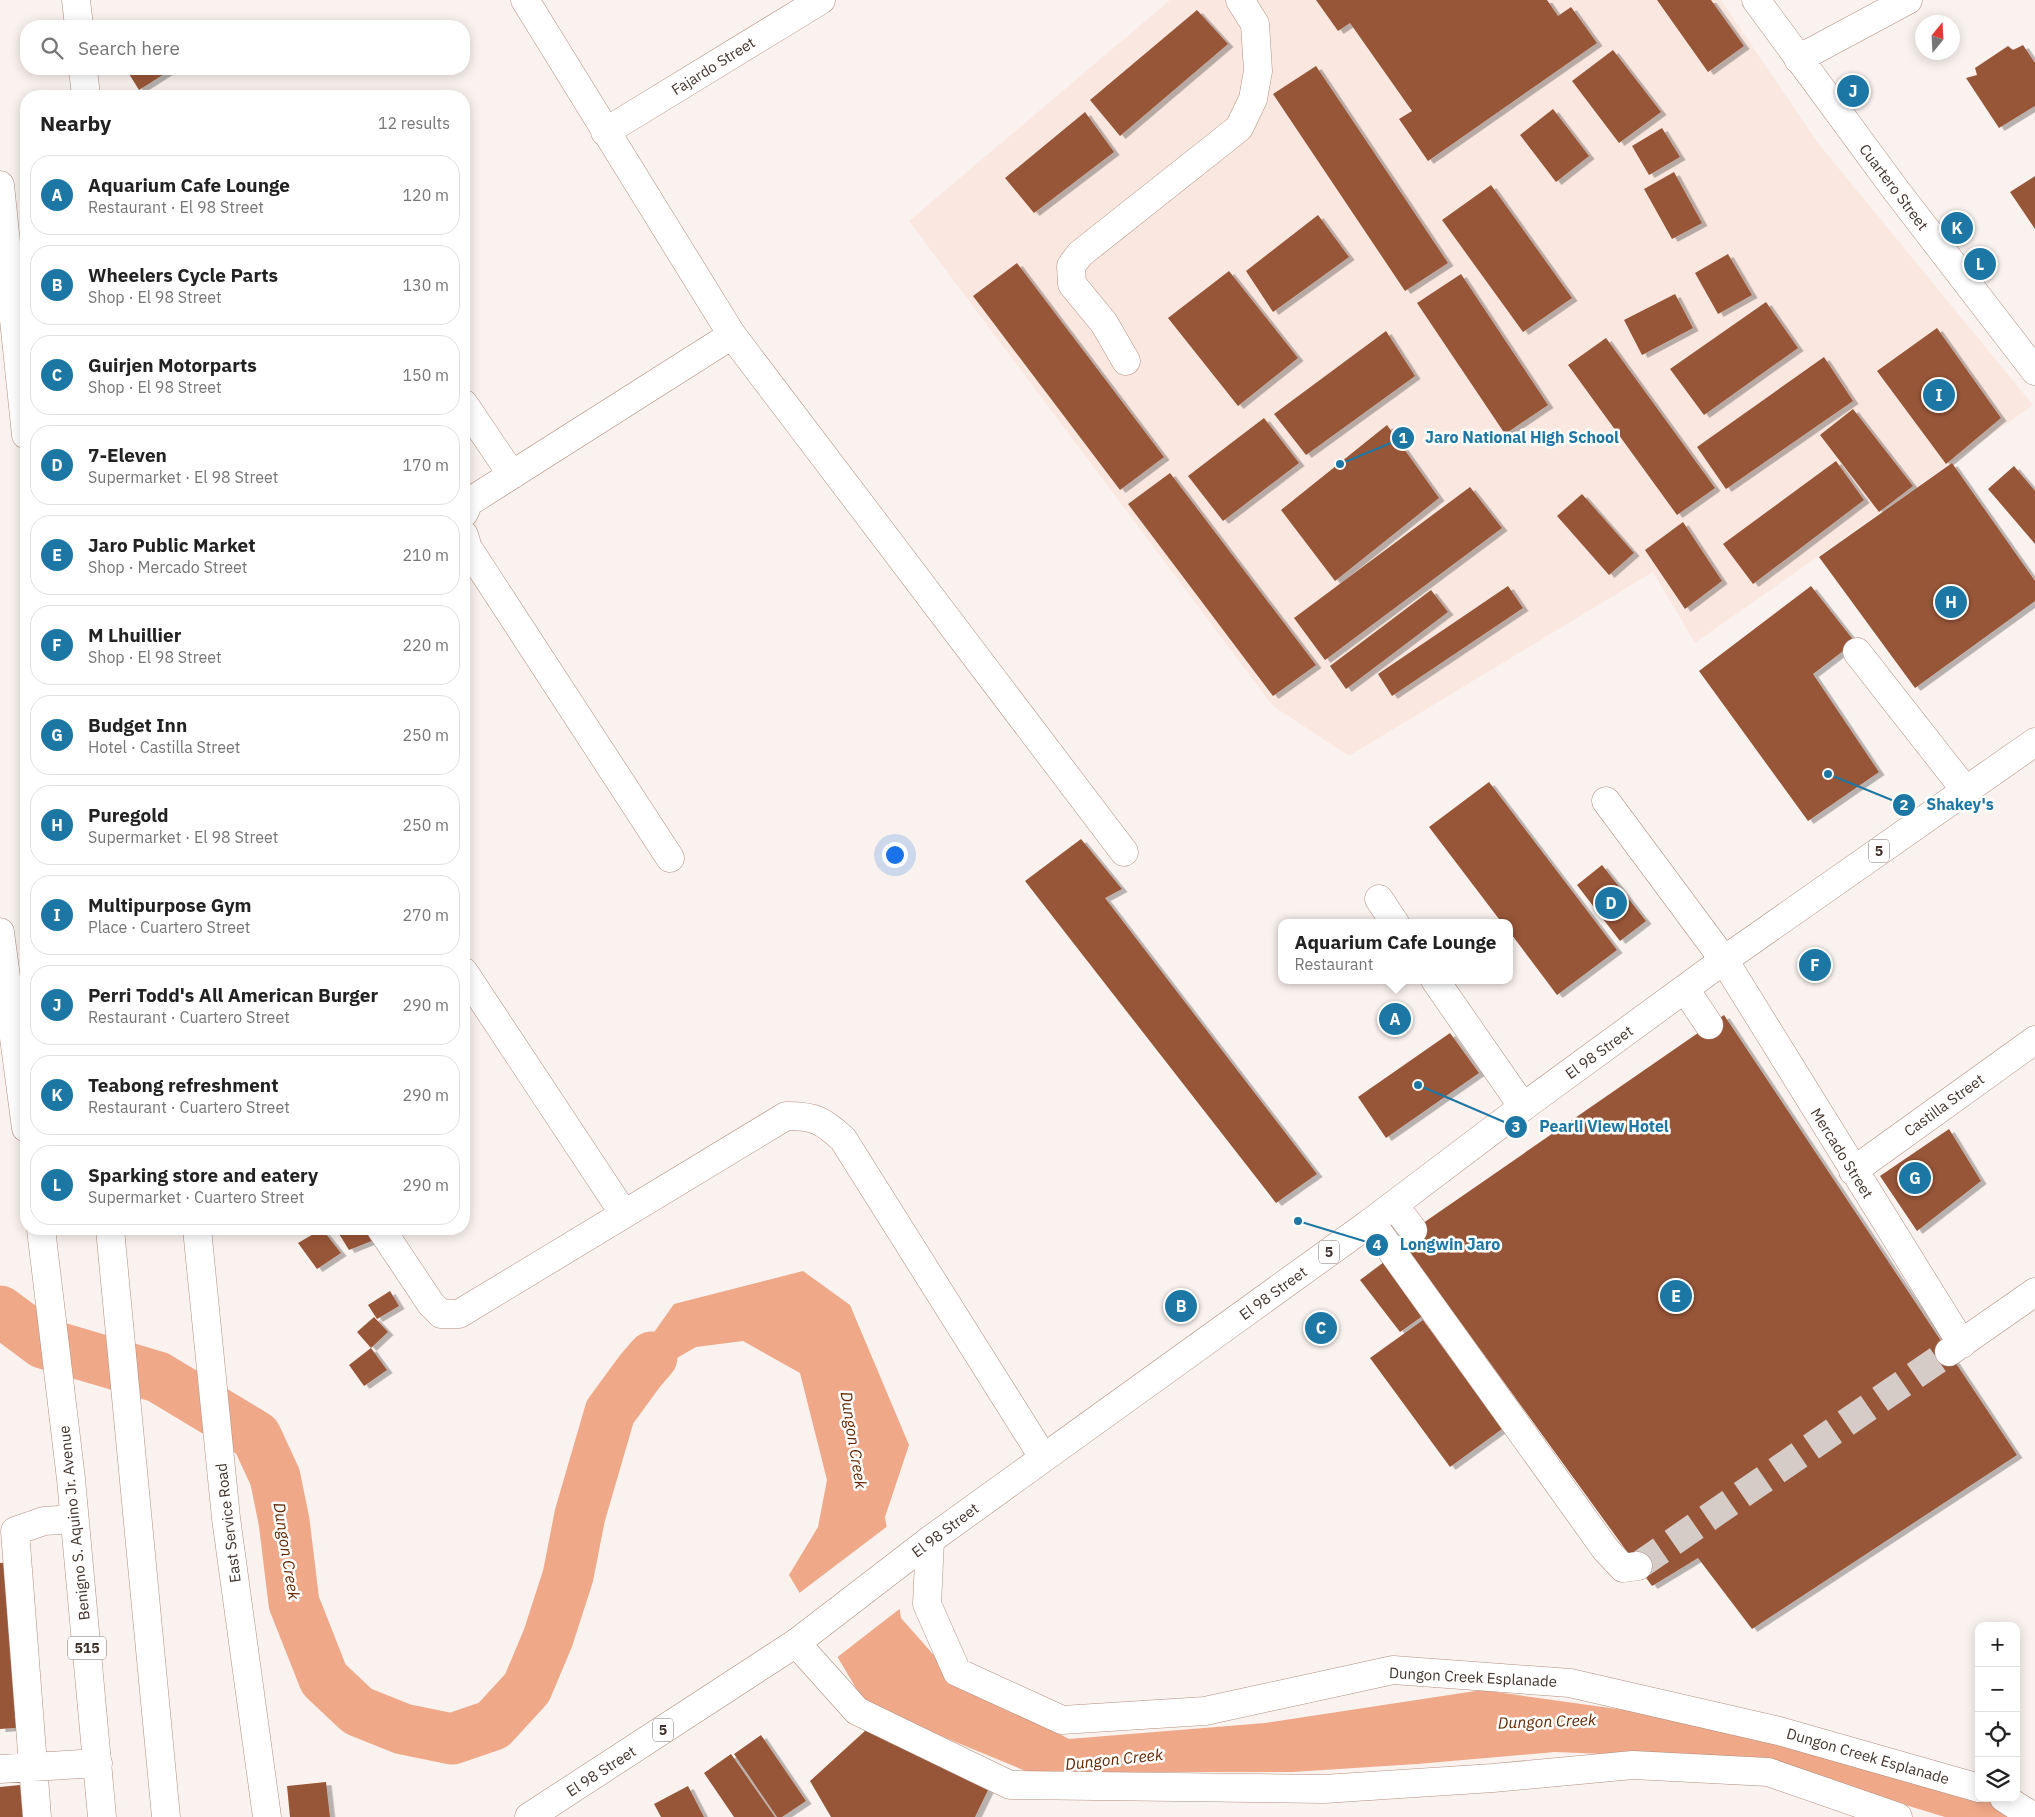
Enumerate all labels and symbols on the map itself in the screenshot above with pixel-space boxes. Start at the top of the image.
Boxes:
north arrow [1915,15,1960,60]
street label: Fajardo Street [668,33,758,99]
pin: J [1837,72,1869,110]
street label: Cuartero Street [1855,140,1933,234]
pin: K [1941,209,1973,247]
pin: L [1964,245,1996,283]
pin: I [1923,376,1955,414]
callout: Jaro National High School [1391,422,1629,453]
text: Jaro National High School [1425,427,1619,447]
text: 1 [1398,428,1408,447]
pin: H [1935,583,1967,621]
callout: Shakey's [1892,789,2004,820]
text: Shakey's [1926,794,1994,814]
text: 2 [1899,795,1909,814]
road number: 5 [1869,839,1889,862]
your location [882,842,908,868]
pin: D [1595,884,1627,922]
pin: F [1799,946,1831,984]
pin: A [1379,1000,1411,1038]
street label: El 98 Street [1561,1021,1637,1083]
street label: Castilla Street [1900,1070,1988,1140]
street label: Mercado Street [1807,1104,1877,1202]
callout: Pearli View Hotel [1504,1111,1678,1142]
text: Pearli View Hotel [1539,1116,1669,1136]
text: 3 [1511,1117,1521,1136]
pin: G [1899,1159,1931,1197]
callout: Longwin Jaro [1364,1229,1510,1260]
text: Longwin Jaro [1400,1234,1500,1254]
text: 4 [1372,1235,1382,1254]
road number: 5 [1319,1240,1339,1264]
street label: El 98 Street [1235,1262,1311,1324]
pin: E [1660,1277,1692,1315]
pin: B [1165,1287,1197,1325]
pin: C [1305,1309,1337,1347]
water label: Dungon Creek [836,1390,872,1491]
street label: Benigno S. Aquino Jr. Avenue [54,1425,94,1621]
street label: East Service Road [211,1462,245,1584]
street label: El 98 Street [908,1499,982,1561]
water label: Dungon Creek [269,1501,305,1602]
road number: 515 [68,1636,106,1660]
street label: Dungon Creek Esplanade [1388,1663,1558,1691]
water label: Dungon Creek [1498,1709,1597,1733]
road number: 5 [653,1718,673,1742]
street label: Dungon Creek Esplanade [1784,1724,1952,1788]
street label: El 98 Street [563,1742,639,1800]
water label: Dungon Creek [1064,1744,1165,1774]

